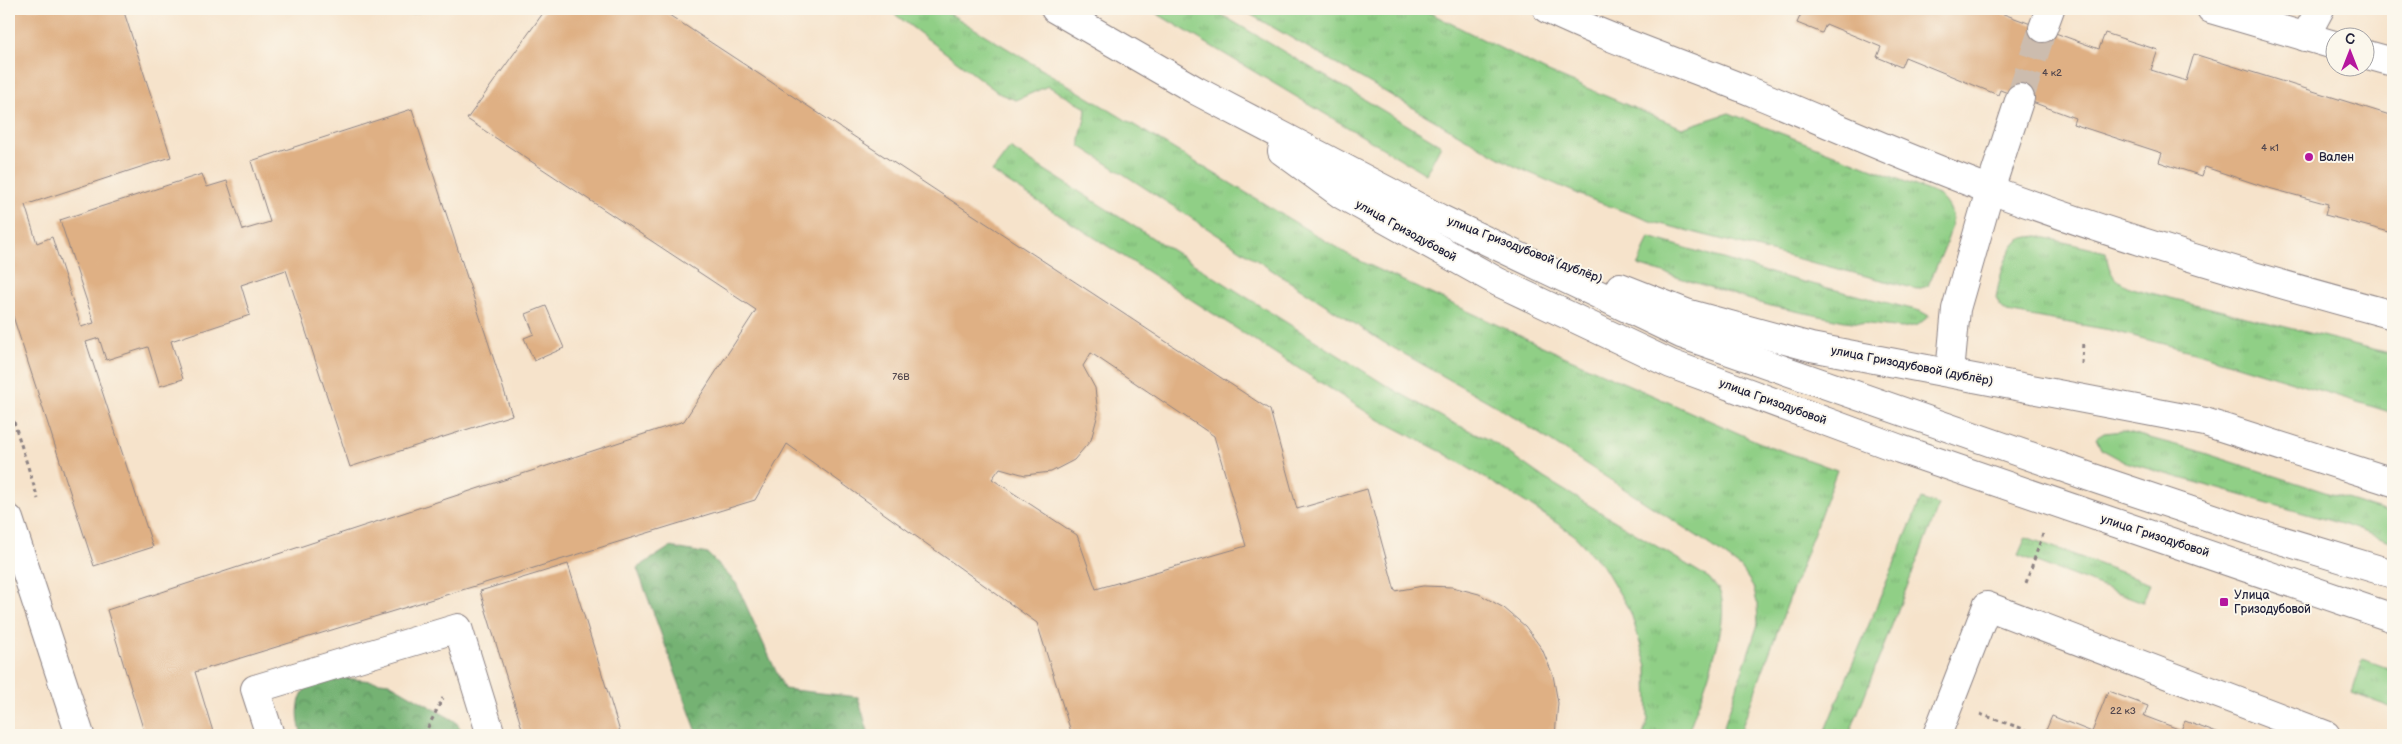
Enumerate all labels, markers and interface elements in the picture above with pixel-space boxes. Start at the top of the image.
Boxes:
north arrow [2324,28,2374,78]
text: С [2345,31,2355,48]
house number: 4 к2 [2042,67,2062,79]
house number: 4 к1 [2261,142,2279,154]
place label: Вален [2319,150,2354,165]
marker: Вален [2303,151,2315,163]
street label: улица Гризодубовой [1353,197,1459,265]
street label: улица Гризодубовой (дублёр) [1445,213,1605,287]
street label: улица Гризодубовой (дублёр) [1830,343,1994,389]
house number: 76В [892,371,910,383]
street label: улица Гризодубовой [1717,376,1829,428]
street label: улица Гризодубовой [2099,511,2211,561]
place label: Улица Гризодубовой [2234,588,2311,617]
marker: Улица Гризодубовой [2218,596,2230,608]
house number: 22 к3 [2110,705,2136,717]

